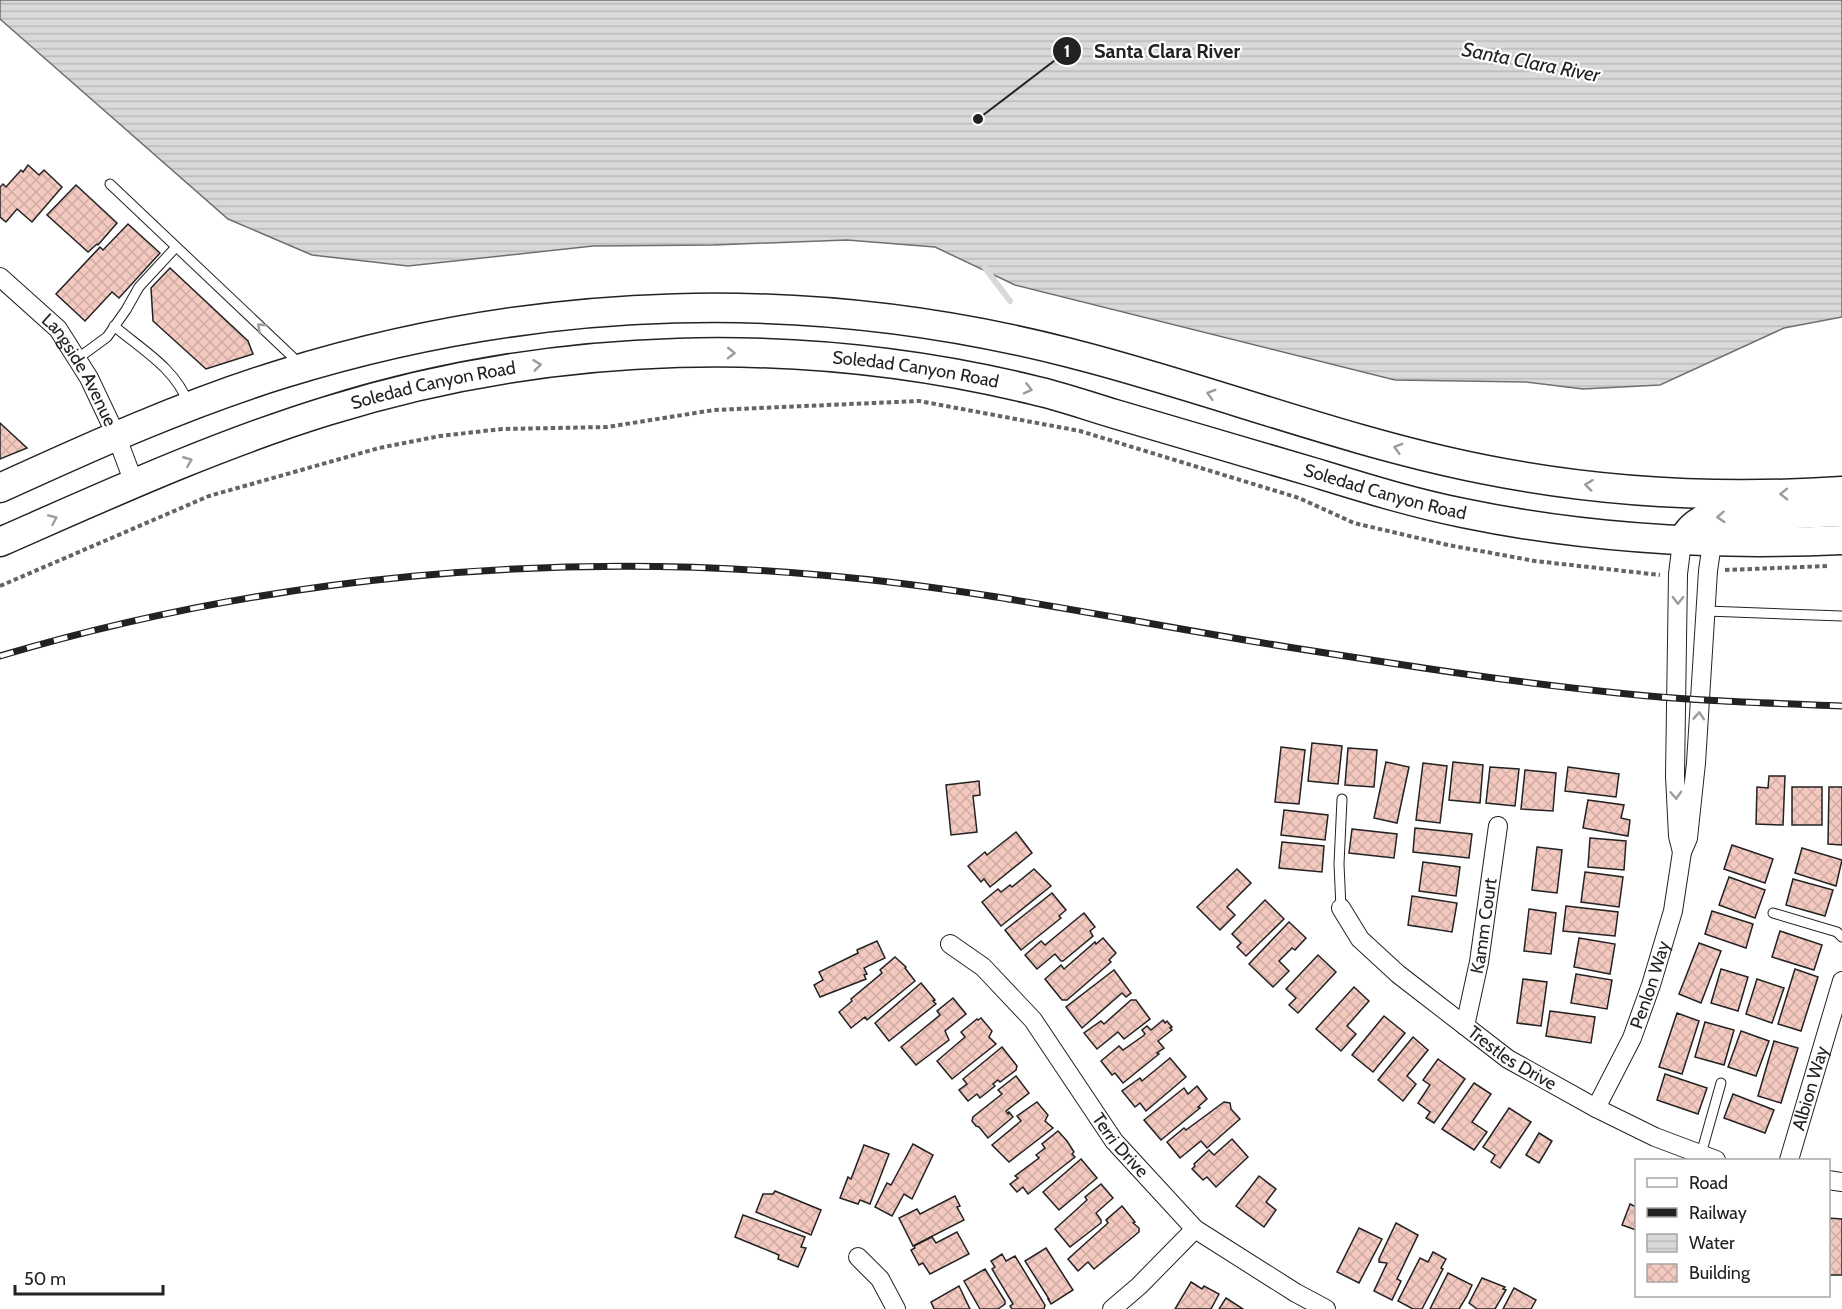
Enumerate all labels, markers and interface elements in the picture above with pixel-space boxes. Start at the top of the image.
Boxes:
callout: Santa Clara River [1052,32,1252,70]
water label: Santa Clara River [1460,37,1603,87]
text: Santa Clara River [1094,39,1240,63]
text: 1 [1064,40,1070,62]
street label: Langside Avenue [37,309,121,430]
one-way arrow [258,323,268,334]
one-way arrow [727,346,736,359]
street label: Soledad Canyon Road [831,346,1001,393]
street label: Soledad Canyon Road [348,357,517,414]
one-way arrow [532,359,541,372]
one-way arrow [1023,381,1033,394]
one-way arrow [1206,388,1216,401]
one-way arrow [1393,443,1403,456]
one-way arrow [182,456,193,468]
street label: Soledad Canyon Road [1301,459,1468,524]
one-way arrow [1584,480,1594,492]
one-way arrow [1779,488,1788,501]
one-way arrow [1716,511,1725,524]
one-way arrow [47,514,58,526]
one-way arrow [1671,595,1684,604]
one-way arrow [1693,712,1706,721]
one-way arrow [1669,790,1682,799]
street label: Kamm Court [1466,877,1502,976]
street label: Penlon Way [1625,938,1675,1032]
street label: Trestles Drive [1463,1021,1560,1095]
street label: Albion Way [1787,1043,1833,1133]
street label: Terri Drive [1087,1109,1153,1182]
legend [1635,1159,1830,1297]
text: Road [1689,1172,1728,1194]
text: Railway [1689,1202,1747,1224]
text: Water [1689,1232,1735,1254]
scale bar [15,1258,164,1296]
text: Building [1689,1262,1751,1284]
text: 50 m [24,1268,66,1290]

